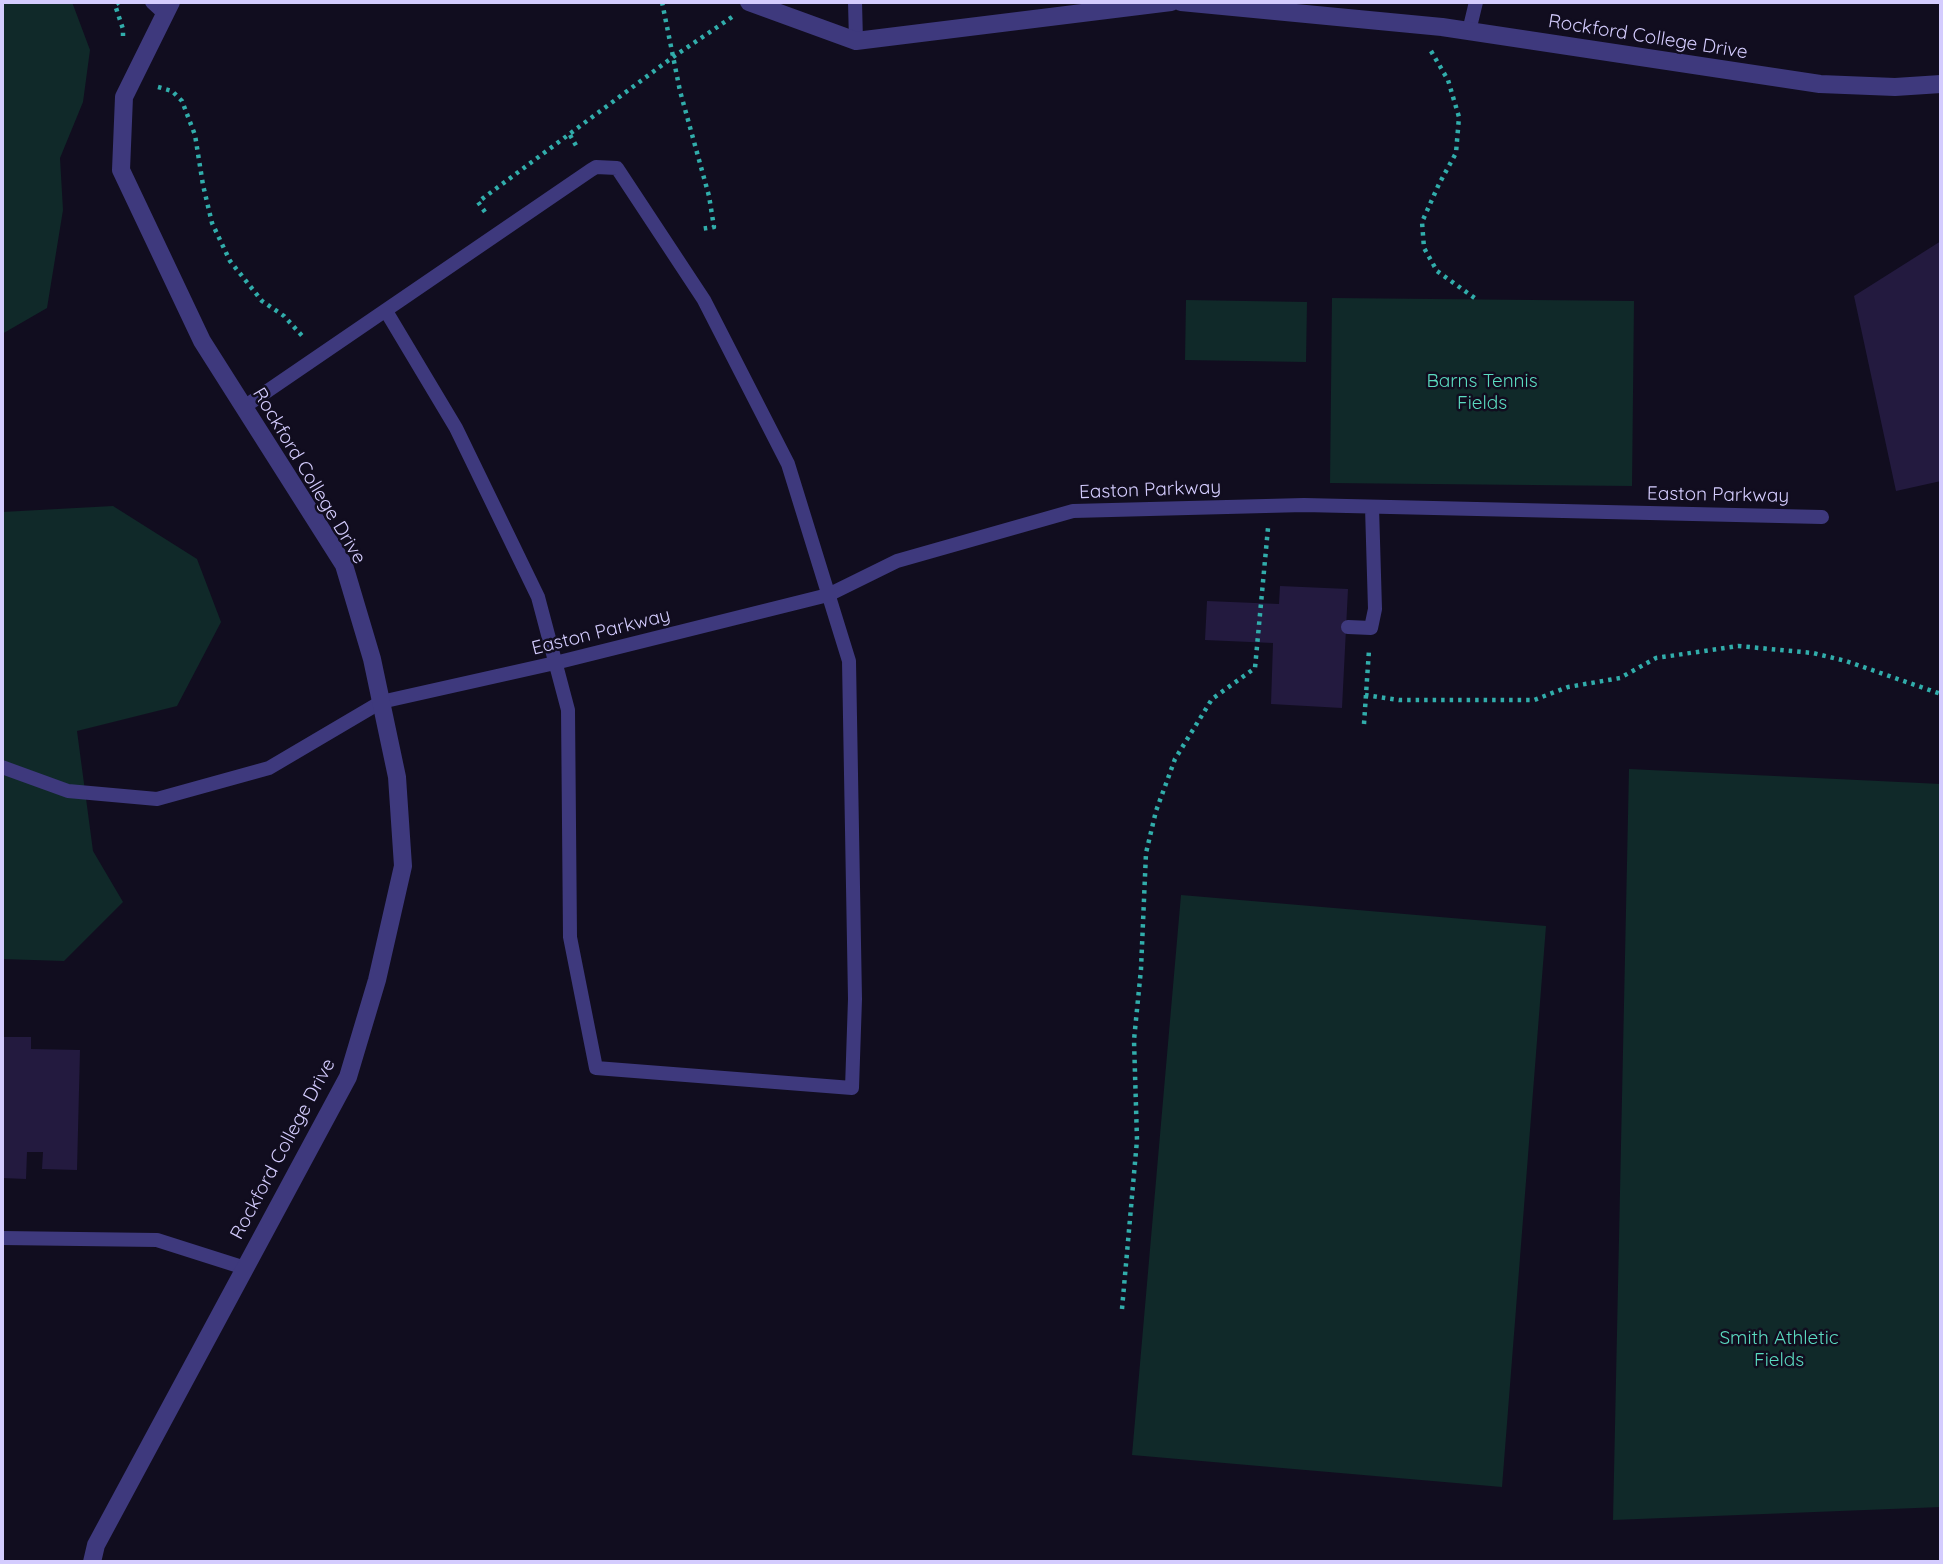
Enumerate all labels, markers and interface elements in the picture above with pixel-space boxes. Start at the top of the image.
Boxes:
street label: Rockford College Drive [1547,10,1749,64]
park label: Barns Tennis Fields [1426,370,1538,414]
street label: Rockford College Drive [247,384,371,568]
street label: Easton Parkway [1079,476,1221,504]
street label: Easton Parkway [1647,482,1789,508]
street label: Easton Parkway [529,604,673,660]
street label: Rockford College Drive [226,1055,340,1243]
park label: Smith Athletic Fields [1719,1327,1839,1371]

